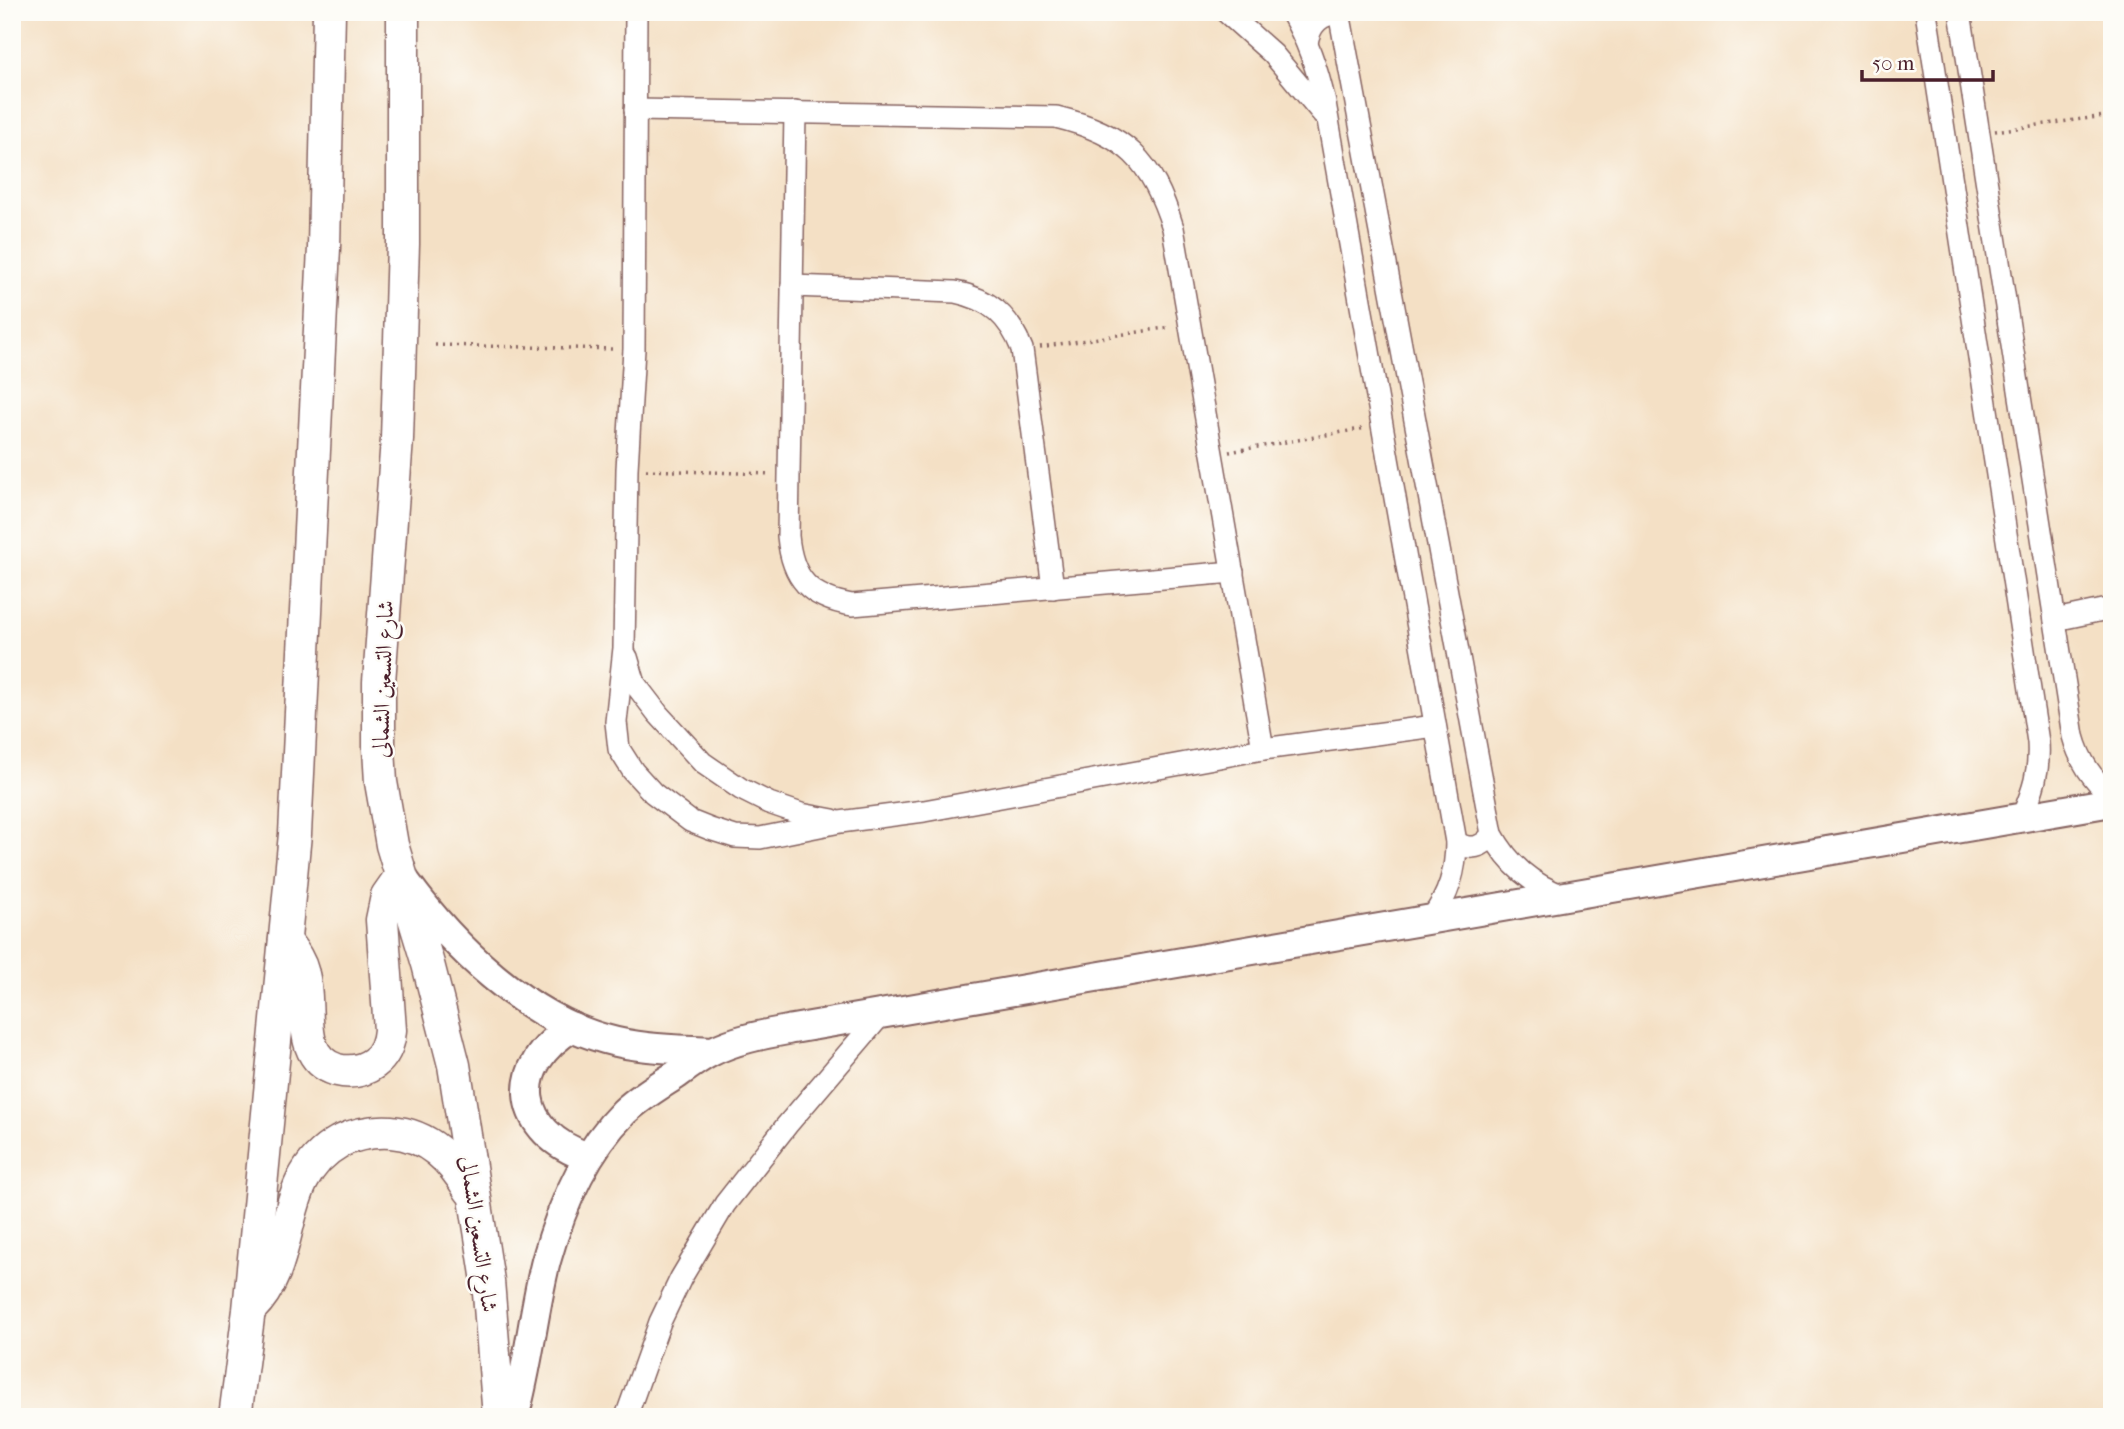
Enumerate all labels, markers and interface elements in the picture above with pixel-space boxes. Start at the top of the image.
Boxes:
scale bar [1862,38,1993,82]
text: 50 m [1872,51,1915,75]
street label: شارع التسعين الشمالى [367,600,405,759]
street label: شارع التسعين الشمالى [449,1154,503,1315]

